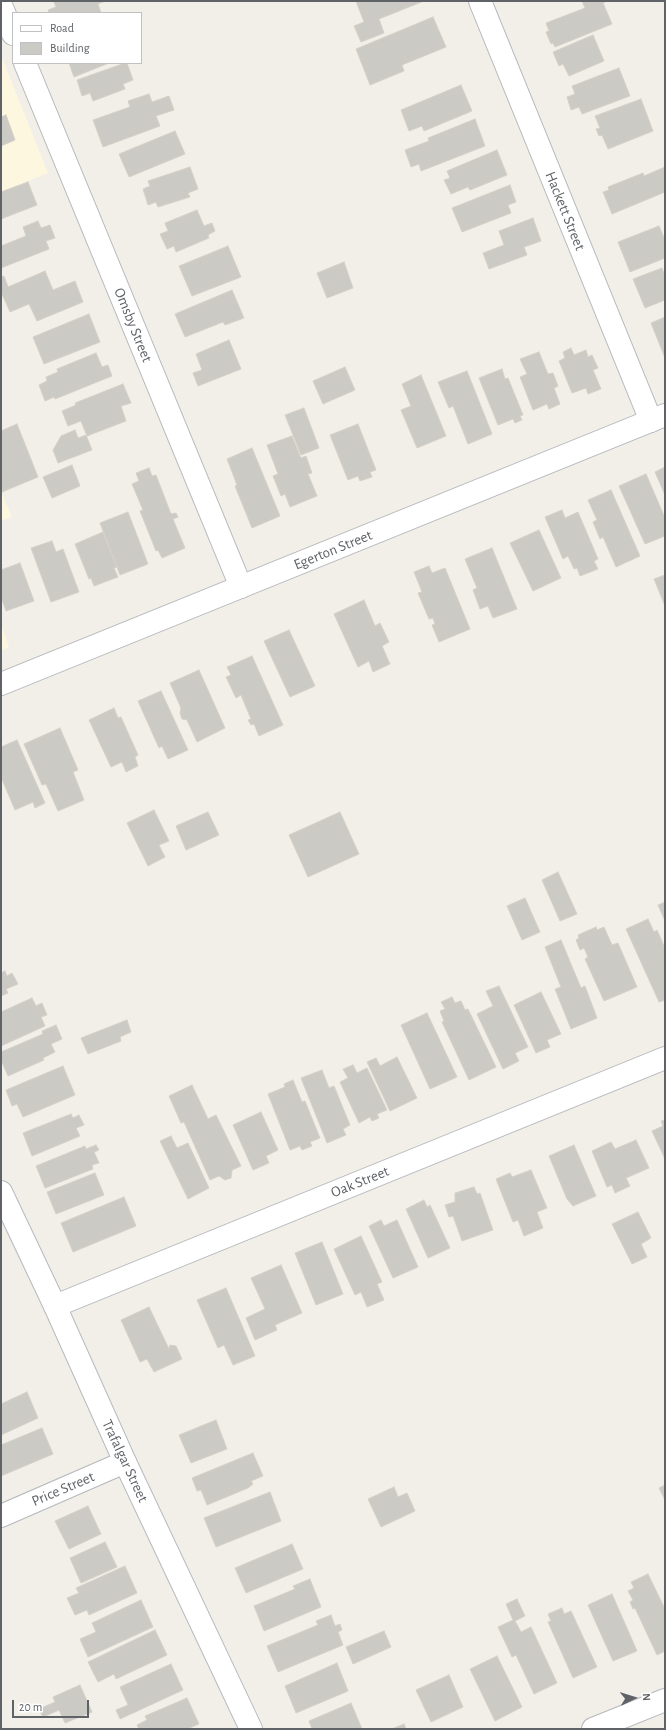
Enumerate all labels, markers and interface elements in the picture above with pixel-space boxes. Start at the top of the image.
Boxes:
legend [12,12,142,64]
text: Road [50,22,74,34]
text: Building [50,42,90,54]
street label: Hackett Street [541,169,589,253]
street label: Omsby Street [110,285,156,365]
street label: Egerton Street [291,526,375,574]
street label: Oak Street [328,1162,392,1202]
street label: Trafalgar Street [98,1417,152,1505]
street label: Price Street [29,1468,97,1510]
north arrow [614,1678,654,1718]
scale bar [14,1692,91,1718]
text: N [641,1693,652,1701]
text: 20 m [19,1701,42,1713]

